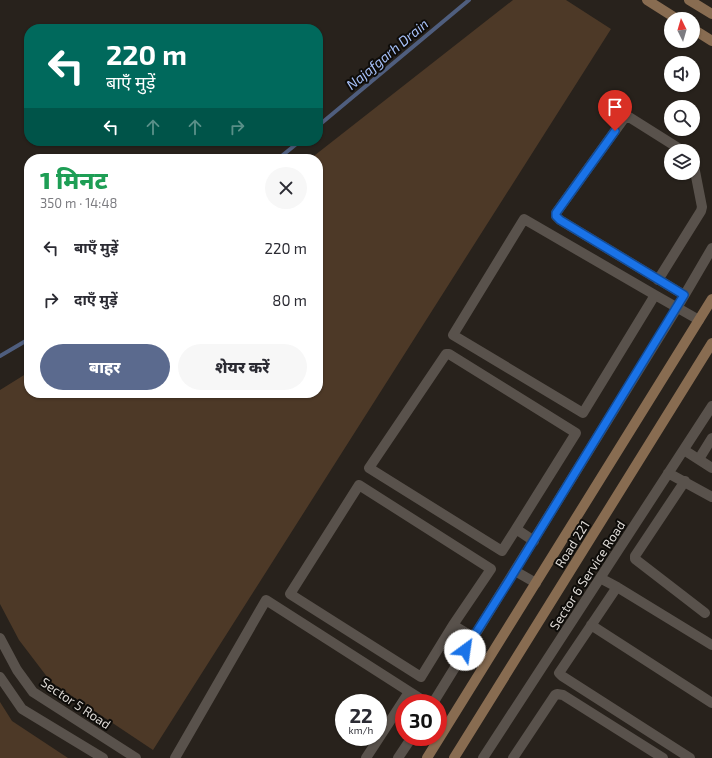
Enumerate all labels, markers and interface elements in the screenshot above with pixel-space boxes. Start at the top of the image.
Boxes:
north arrow [664,12,700,48]
map controls [664,12,700,180]
water label: Najafgarh Drain [343,15,431,93]
text: 220 m [106,37,187,71]
icon: left [40,40,92,92]
button: sound [664,56,700,92]
text: बाएँ मुड़ें [106,71,155,93]
pin [598,90,632,131]
icon: arrive [604,96,626,118]
button: search [664,100,700,136]
icon: left [100,116,122,138]
icon: ahead [142,116,164,138]
icon: ahead [184,116,206,138]
icon: right [226,116,248,138]
button: layers [664,144,700,180]
text: 1 मिनट [40,165,108,194]
button: close [265,167,307,209]
text: 350 m · 14:48 [40,195,117,211]
icon: left [40,237,62,259]
text: बाएँ मुड़ें [74,238,118,256]
text: 220 m [265,239,307,257]
icon: right [40,289,62,311]
text: दाएँ मुड़ें [74,290,118,308]
text: 80 m [272,291,307,309]
button: बाहर [40,344,170,390]
button: शेयर करें [178,344,307,390]
street label: Sector 6 Service Road [546,517,628,633]
street label: Road 221 [551,517,593,571]
position arrow [444,629,486,671]
street label: Sector 5 Road [38,674,114,732]
speed limit sign: 30 [395,694,447,746]
text: 22 [349,703,373,727]
text: km/h [349,724,373,736]

